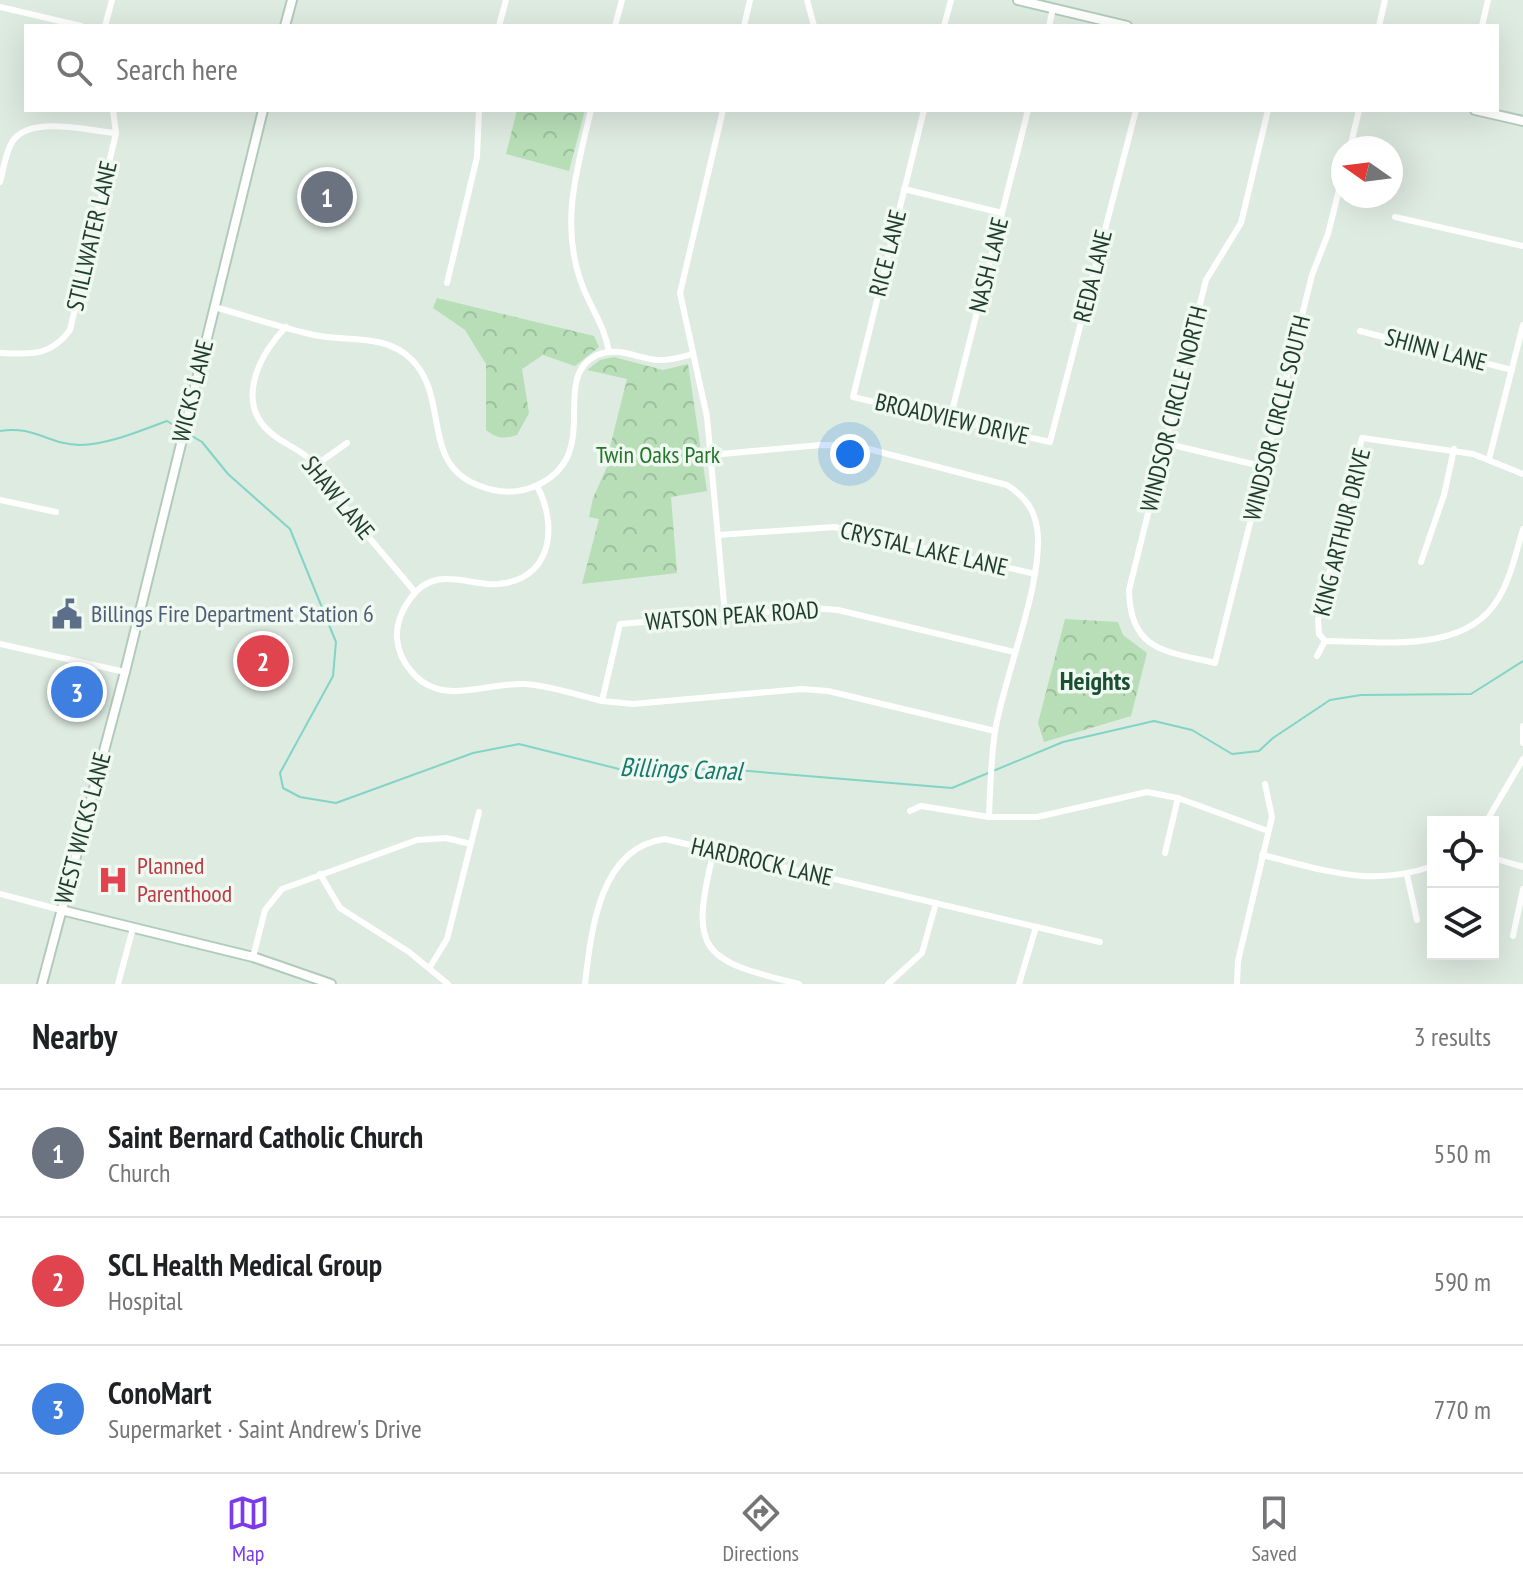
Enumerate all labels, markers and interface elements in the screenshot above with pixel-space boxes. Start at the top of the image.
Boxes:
search box [24,24,1499,112]
icon: search [52,46,96,90]
text: Search here [116,49,238,88]
north arrow [1331,136,1403,208]
street label: STILLWATER LANE [59,158,124,314]
pin: 1 [301,167,353,227]
street label: RICE LANE [862,206,913,299]
street label: NASH LANE [962,214,1015,316]
street label: REDA LANE [1066,226,1119,325]
street label: WINDSOR CIRCLE NORTH [1133,303,1214,515]
street label: WINDSOR CIRCLE SOUTH [1236,312,1317,524]
street label: SHINN LANE [1382,321,1491,378]
street label: WICKS LANE [165,336,220,445]
street label: BROADVIEW DRIVE [872,386,1032,451]
your location [830,434,870,474]
park label: Twin Oaks Park [596,439,721,470]
street label: KING ARTHUR DRIVE [1306,445,1377,619]
street label: SHAW LANE [295,449,382,546]
street label: CRYSTAL LAKE LANE [837,514,1011,583]
street label: WATSON PEAK ROAD [644,594,820,637]
public building icon: Billings Fire Department Station 6 [50,597,84,631]
place label: Billings Fire Department Station 6 [91,598,374,629]
pin: 2 [237,631,289,691]
pin: 3 [51,662,103,722]
district label: Heights [1060,664,1130,697]
street label: WEST WICKS LANE [47,749,118,907]
water label: Billings Canal [619,750,746,787]
map controls [1427,816,1499,960]
button: locate [1427,816,1499,888]
street label: HARDROCK LANE [688,830,836,893]
place label: Planned Parenthood [137,850,232,909]
hospital icon: Planned Parenthood [96,863,130,897]
button: layers [1427,888,1499,960]
text: Nearby [32,1014,117,1058]
text: 3 results [1414,1020,1491,1053]
text: Saint Bernard Catholic Church [108,1117,423,1156]
text: 1 [52,1137,64,1170]
text: 550 m [1433,1137,1491,1170]
text: Church [108,1156,170,1189]
text: SCL Health Medical Group [108,1245,382,1284]
text: 2 [52,1265,64,1298]
text: 590 m [1433,1265,1491,1298]
text: Hospital [108,1284,183,1317]
text: ConoMart [108,1373,212,1412]
text: 3 [52,1393,64,1426]
text: 770 m [1433,1393,1491,1426]
text: Supermarket · Saint Andrew's Drive [108,1412,422,1445]
tab: Map [226,1491,270,1567]
tab: Directions [723,1491,799,1567]
tab: Saved [1251,1491,1297,1567]

